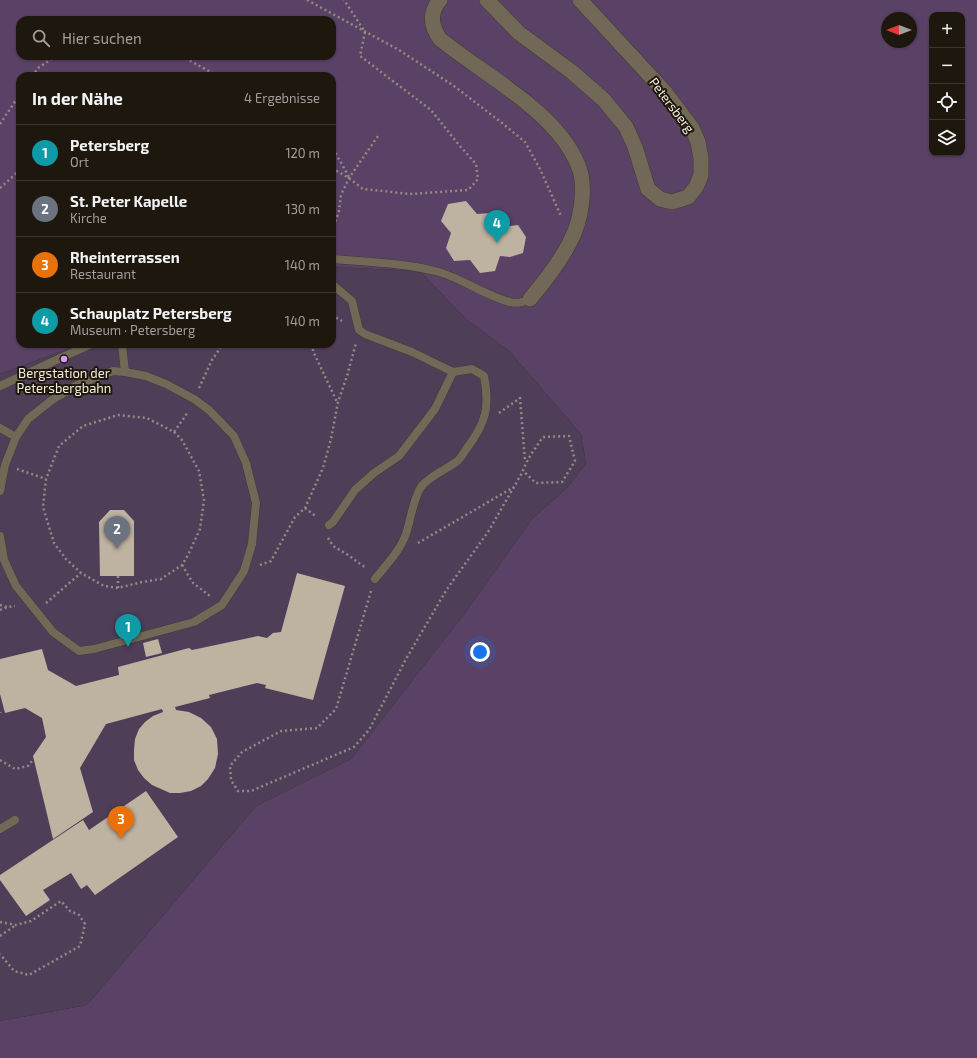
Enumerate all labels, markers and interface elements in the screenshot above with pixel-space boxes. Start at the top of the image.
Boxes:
north arrow [881,12,917,48]
map controls [929,12,965,156]
button: + [929,12,965,48]
search box [16,16,336,60]
icon: search [30,27,52,49]
text: Hier suchen [62,29,142,47]
button: − [929,48,965,84]
street label: Petersberg [646,74,698,136]
button: locate [929,84,965,120]
text: In der Nähe [32,88,123,108]
text: 4 Ergebnisse [244,90,320,106]
button: layers [929,120,965,156]
text: Petersberg [70,136,149,154]
text: 1 [42,145,48,161]
text: 120 m [285,145,320,161]
text: Ort [70,154,89,170]
text: St. Peter Kapelle [70,192,187,210]
text: 2 [41,201,49,217]
text: 130 m [285,201,320,217]
text: Kirche [70,210,107,226]
pin: 4 [484,210,510,243]
text: Rheinterrassen [70,248,180,266]
text: 3 [41,257,49,273]
text: 140 m [285,257,320,273]
text: Restaurant [70,266,136,282]
text: Schauplatz Petersberg [70,304,232,322]
text: 4 [41,313,49,329]
text: 140 m [285,313,320,329]
text: Museum · Petersberg [70,322,195,338]
marker: Bergstation der Petersbergbahn [59,354,69,364]
place label: Bergstation der Petersbergbahn [17,365,111,396]
pin: 2 [104,516,130,549]
pin: 1 [115,614,141,647]
your location [470,642,490,662]
pin: 3 [108,806,134,839]

